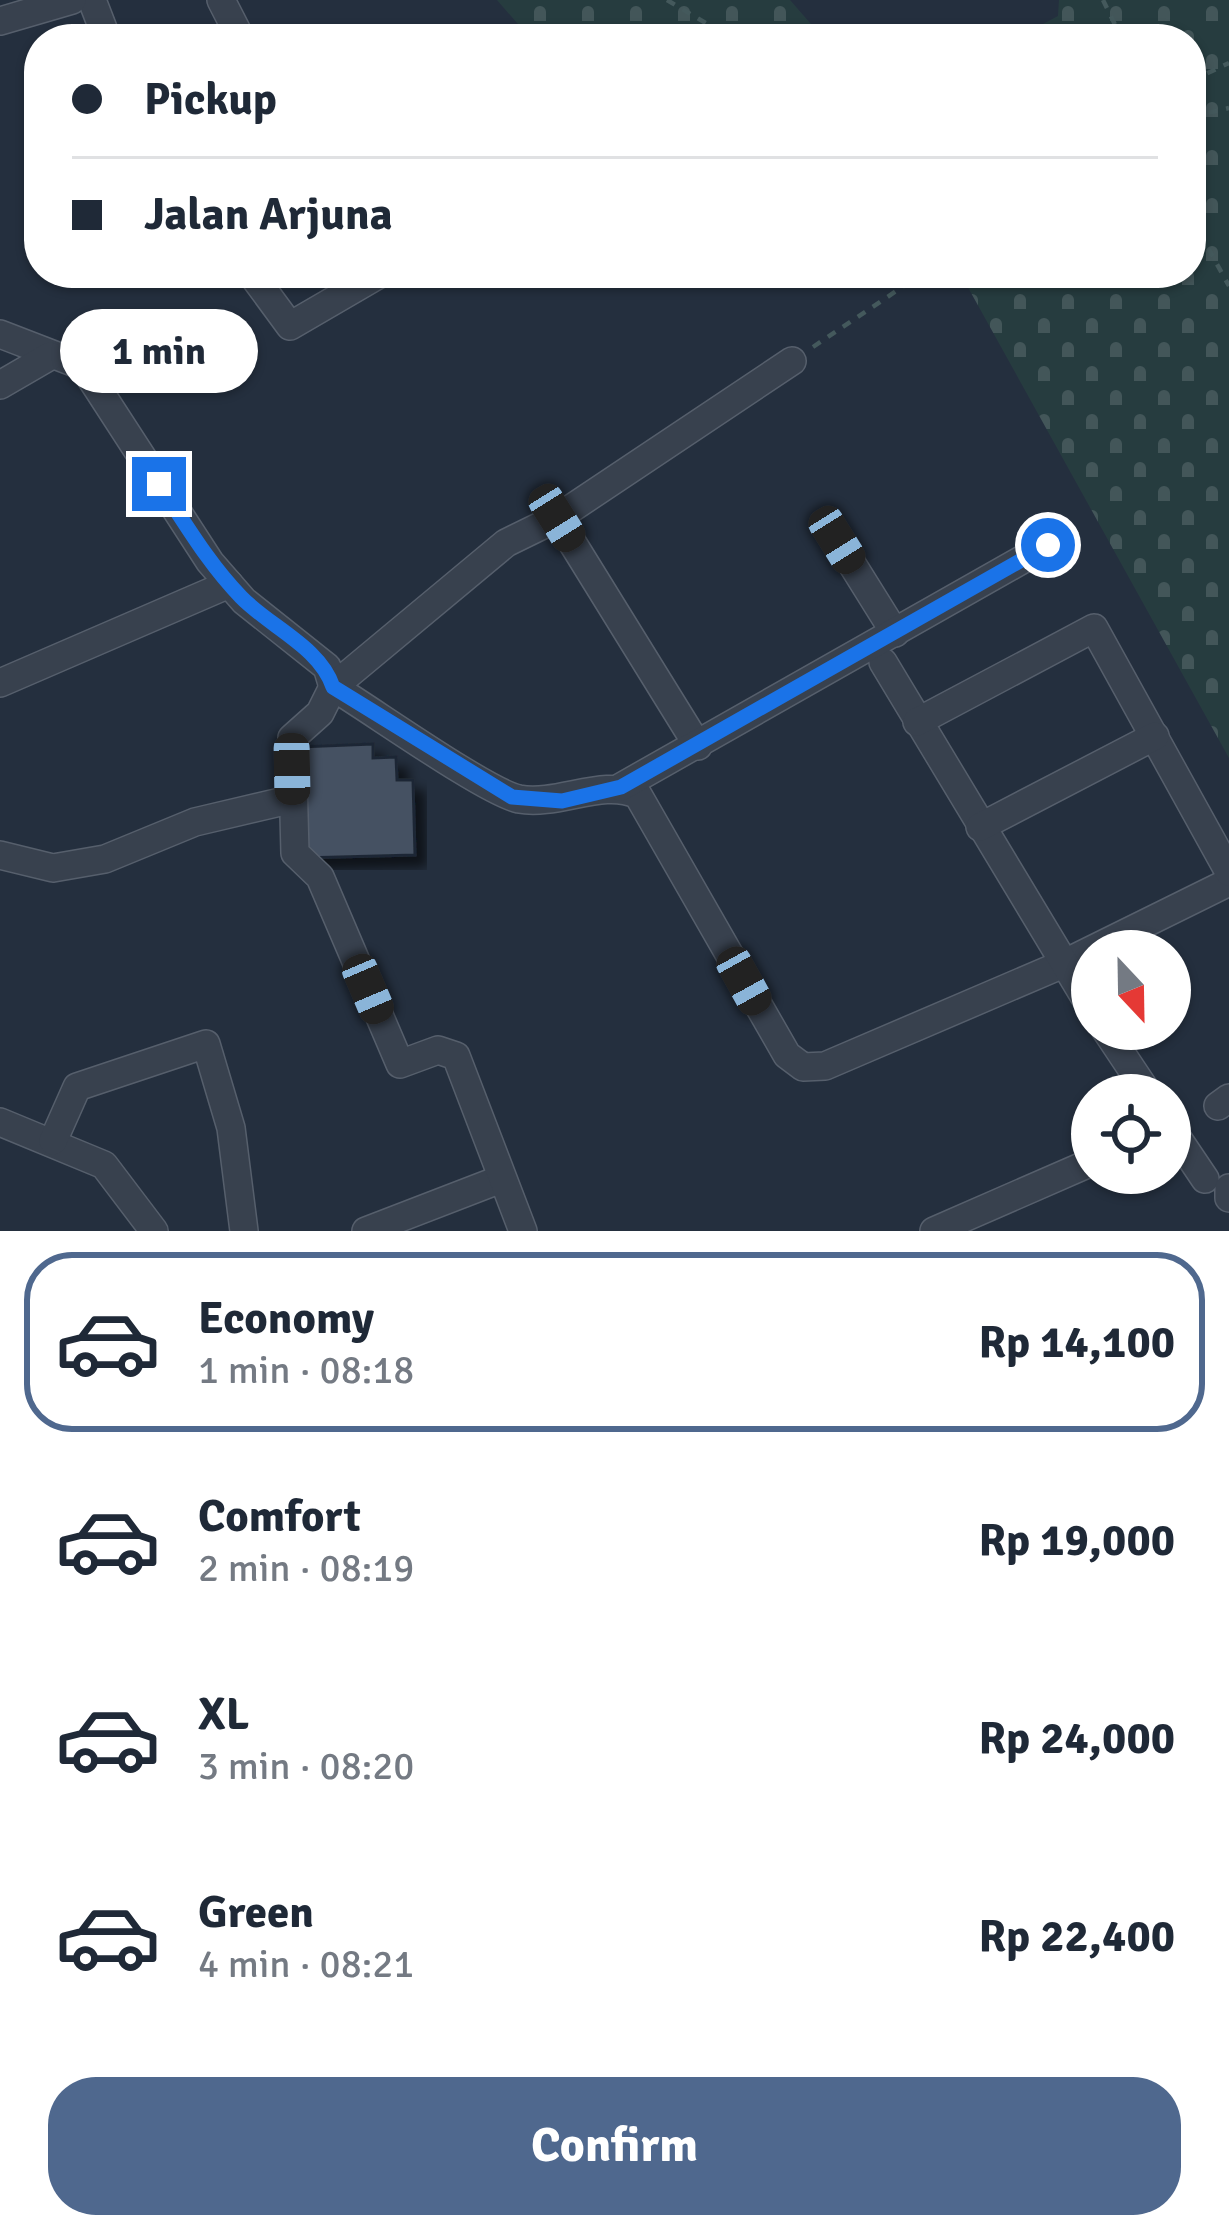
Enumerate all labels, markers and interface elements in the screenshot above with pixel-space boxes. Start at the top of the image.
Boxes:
text: Pickup [144,72,277,127]
text: Jalan Arjuna [144,187,393,242]
callout: 1 min [60,310,258,394]
text: 1 min [112,327,206,375]
route end [132,457,186,511]
car [523,478,591,558]
car [803,500,871,580]
route start [1021,518,1075,572]
car [273,733,311,805]
north arrow [1071,930,1191,1050]
map controls [1071,930,1191,1194]
car [711,941,777,1021]
car [337,949,399,1029]
button: locate [1071,1074,1191,1194]
icon: car [54,1288,162,1396]
text: Economy [198,1291,374,1346]
text: Rp 14,100 [978,1315,1175,1370]
text: 1 min · 08:18 [198,1346,414,1394]
icon: car [54,1486,162,1594]
text: Comfort [198,1489,361,1544]
text: Rp 19,000 [978,1513,1175,1568]
text: 2 min · 08:19 [198,1544,414,1592]
icon: car [54,1684,162,1792]
text: XL [198,1687,249,1742]
text: Rp 24,000 [978,1711,1175,1766]
text: 3 min · 08:20 [198,1742,414,1790]
icon: car [54,1882,162,1990]
text: Green [198,1885,314,1940]
text: Rp 22,400 [978,1909,1175,1964]
text: 4 min · 08:21 [198,1940,414,1988]
button: Confirm [48,2077,1181,2215]

